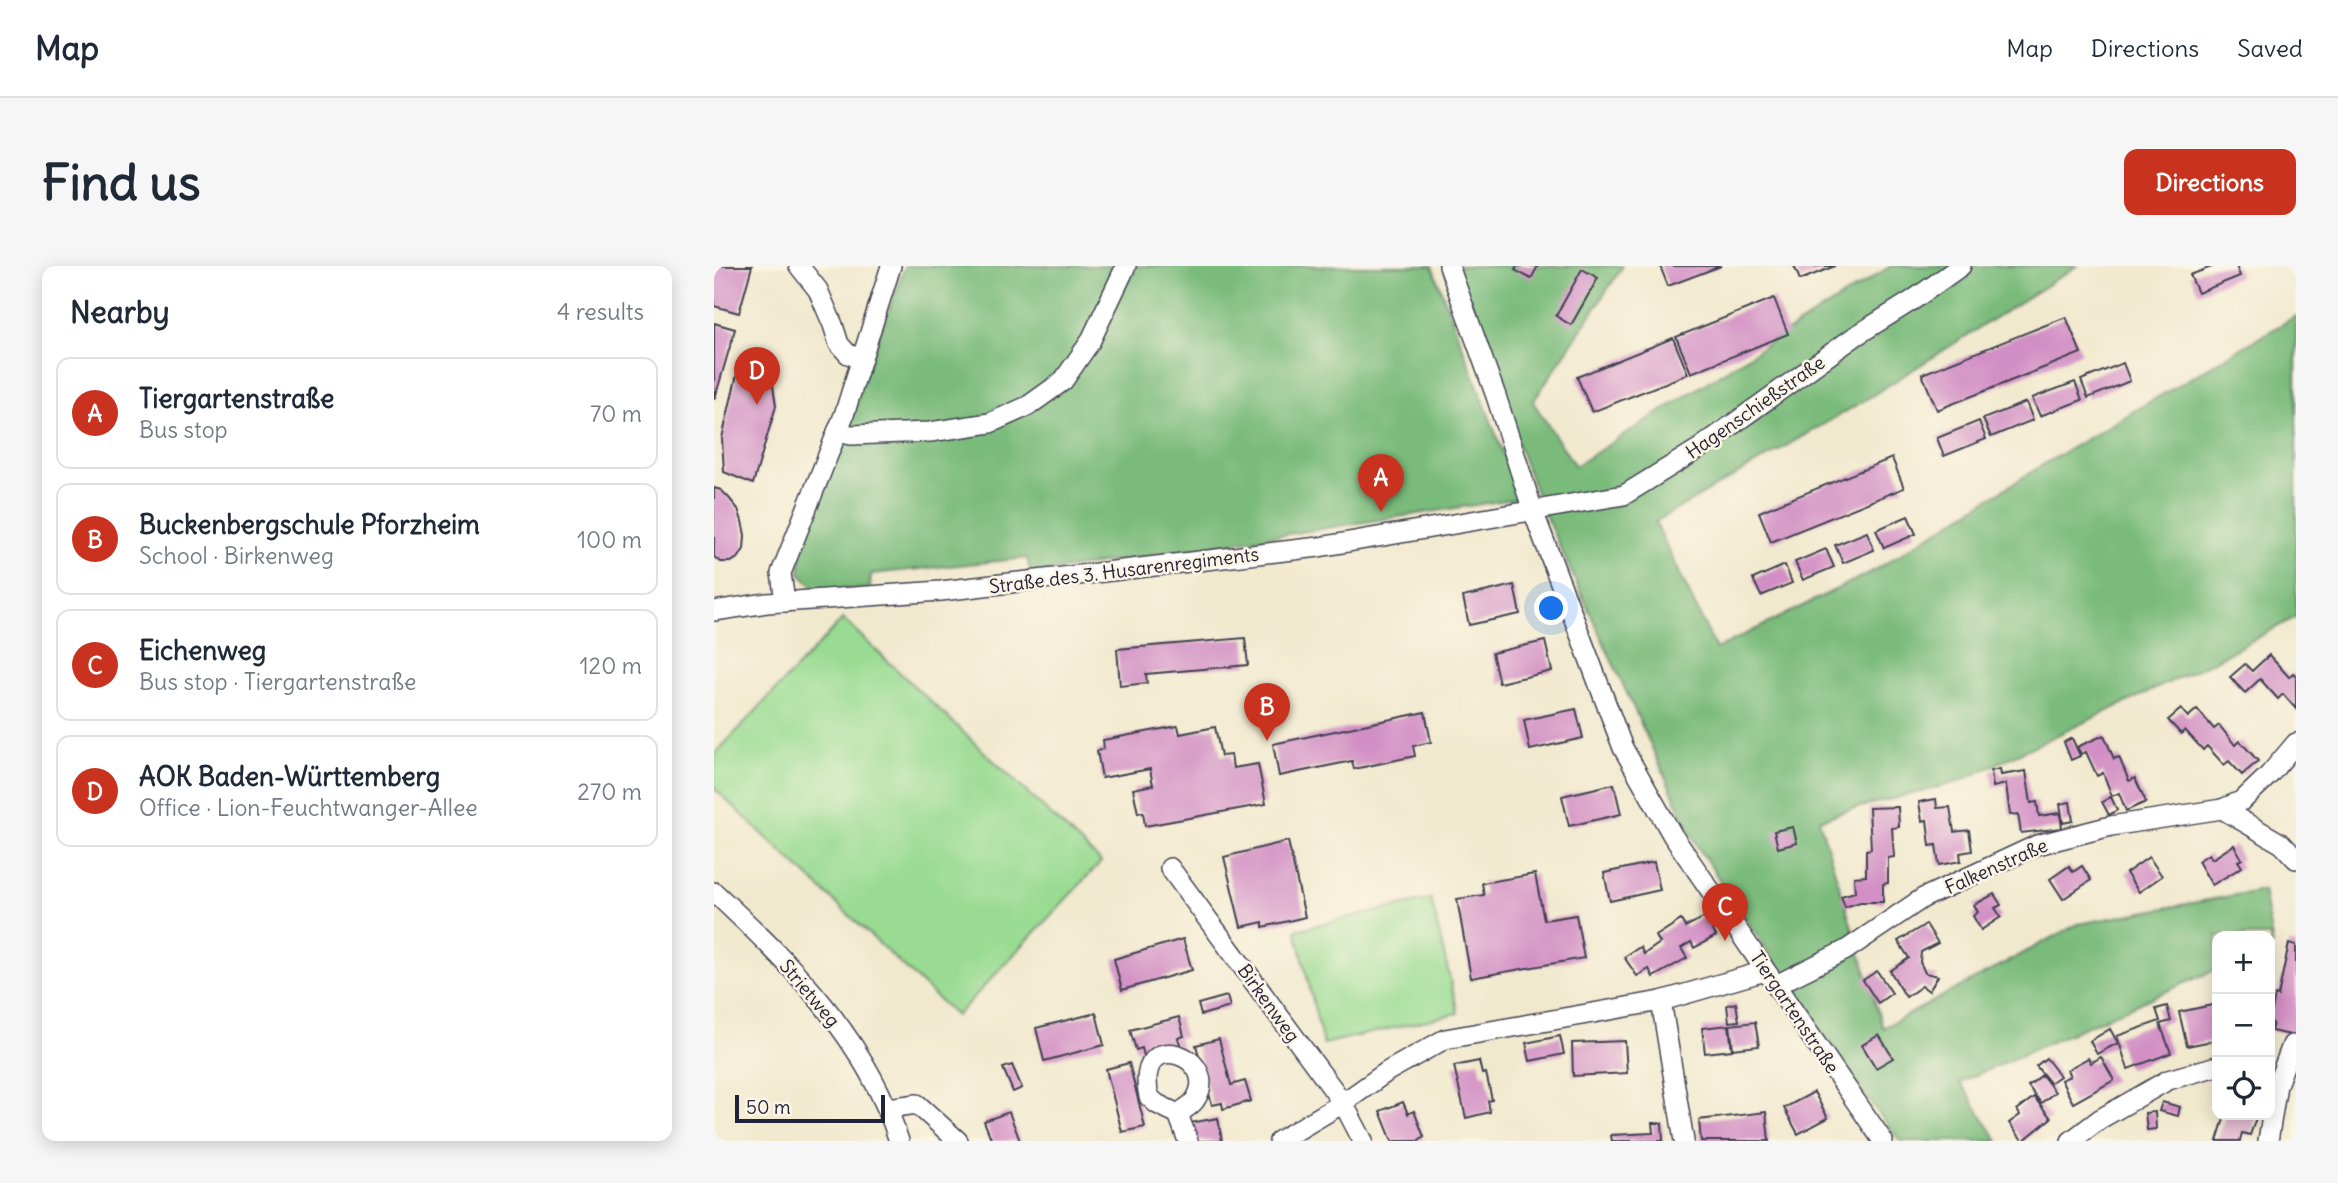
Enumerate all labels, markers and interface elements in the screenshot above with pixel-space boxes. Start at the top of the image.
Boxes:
text: Map [35,27,99,69]
text: Map [2006,33,2053,63]
text: Directions [2091,33,2199,63]
text: Saved [2237,33,2303,63]
button: Directions [2124,149,2296,215]
text: Find us [42,152,200,213]
text: Nearby [70,293,170,331]
text: 4 results [557,297,644,326]
pin: D [734,347,780,405]
street label: Hagenschießstraße [1681,350,1829,464]
text: Tiergartenstraße [139,382,334,415]
text: A [88,399,102,428]
text: 70 m [590,399,642,428]
text: Bus stop [139,415,228,444]
pin: A [1358,454,1404,512]
text: Buckenbergschule Pforzheim [139,508,480,541]
text: B [87,525,103,554]
text: 100 m [577,525,642,554]
text: School · Birkenweg [139,541,334,570]
street label: Straße des 3. Husarenregiments [988,542,1260,598]
your location [1534,591,1568,625]
text: Eichenweg [139,634,266,667]
text: C [87,651,103,680]
text: 120 m [579,651,642,680]
text: Bus stop · Tiergartenstraße [139,667,416,696]
pin: B [1244,683,1290,741]
text: AOK Baden-Württemberg [139,760,440,793]
text: D [87,777,103,806]
text: 270 m [577,777,642,806]
text: Office · Lion-Feuchtwanger-Allee [139,793,478,822]
street label: Falkenstraße [1941,833,2051,899]
pin: C [1702,883,1748,941]
map controls [2212,931,2275,1120]
button: + [2212,931,2275,994]
street label: Tiergartenstraße [1745,946,1845,1078]
street label: Strietweg [775,954,845,1032]
street label: Birkenweg [1233,959,1305,1047]
button: − [2212,994,2275,1057]
button: locate [2212,1057,2275,1120]
scale bar [735,1092,886,1124]
text: 50 m [746,1095,791,1119]

